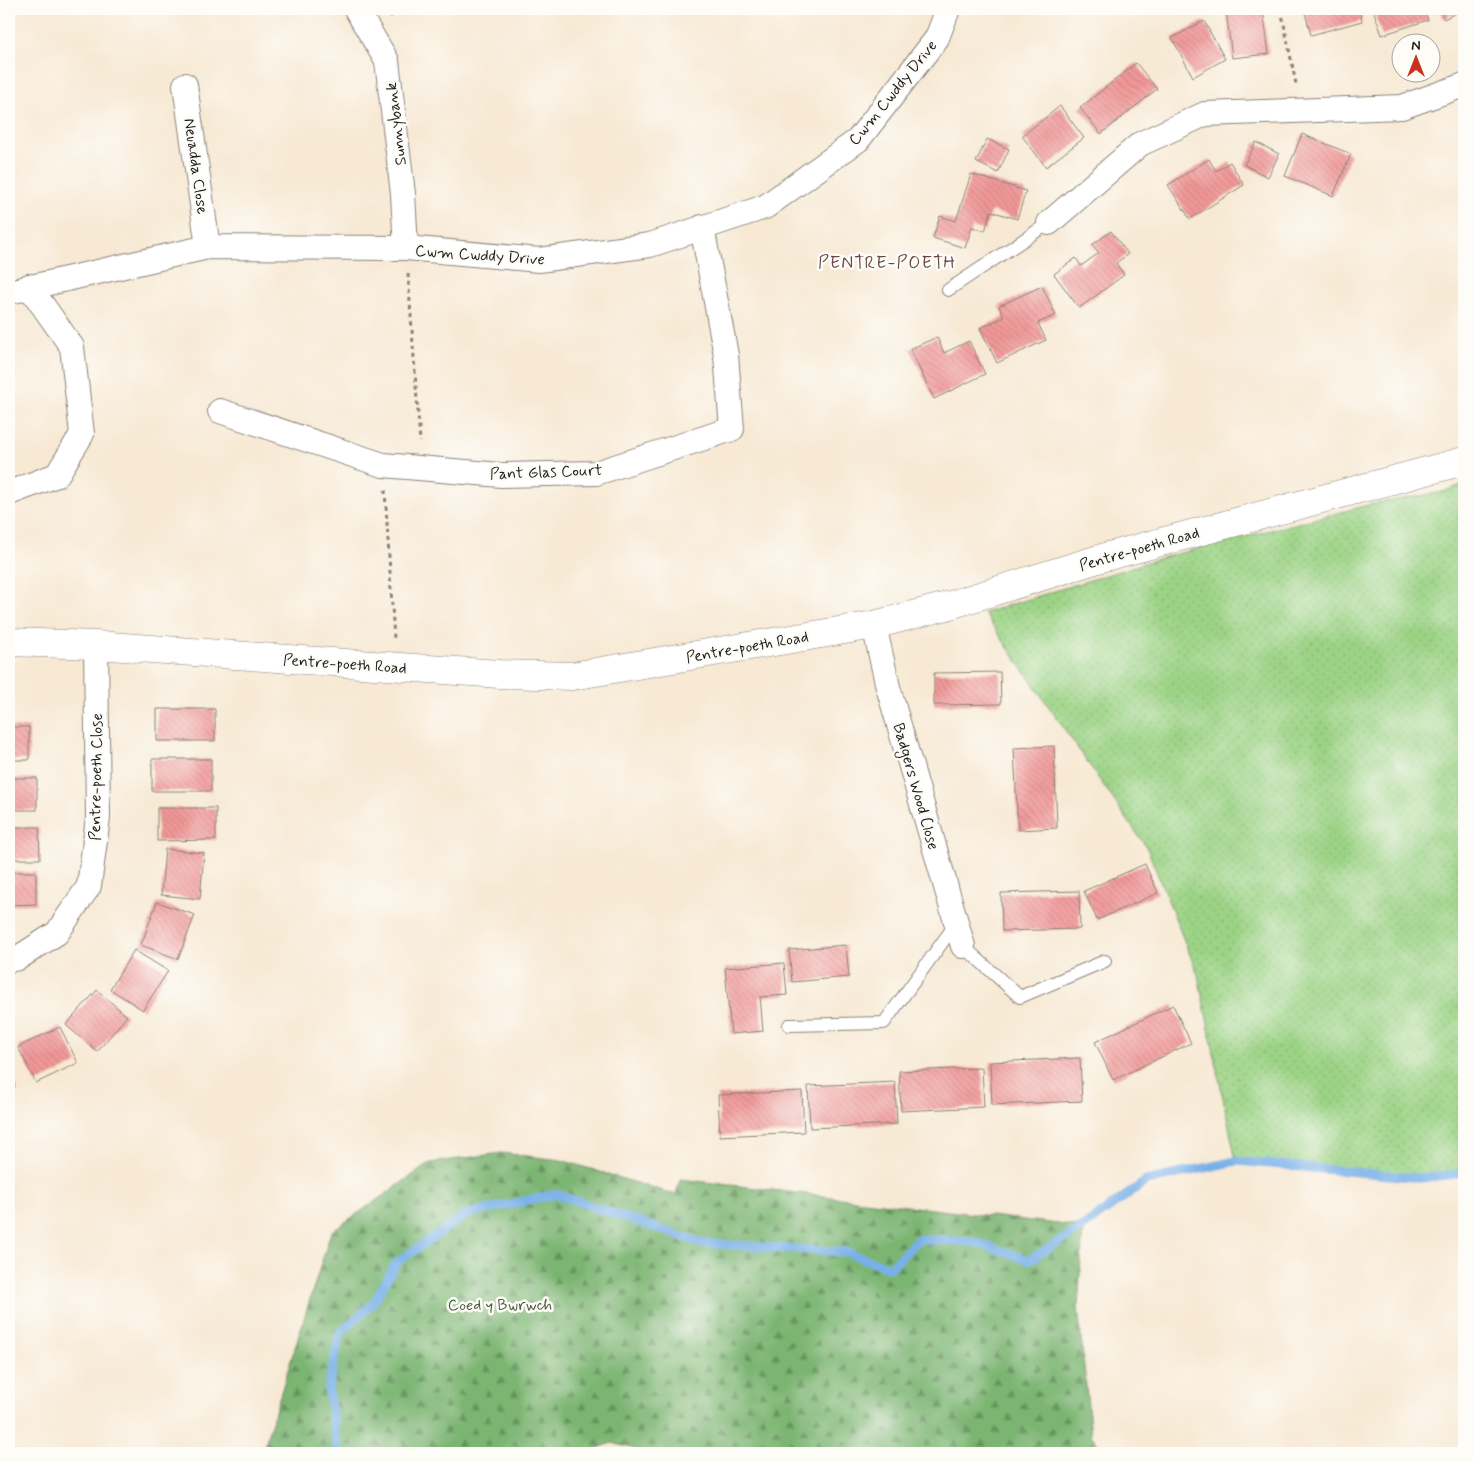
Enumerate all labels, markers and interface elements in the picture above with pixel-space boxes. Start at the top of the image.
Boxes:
north arrow [1390,32,1440,82]
street label: Cwm Cwddy Drive [844,36,942,150]
text: N [1411,37,1421,55]
street label: Sunnybank [381,81,412,166]
street label: Neuadda Close [178,117,213,216]
street label: Cwm Cwddy Drive [414,240,545,271]
district label: PENTRE-POETH [818,251,956,275]
street label: Pant Glas Court [489,460,603,485]
street label: Pentre-poeth Road [1077,522,1202,577]
street label: Pentre-poeth Road [684,626,810,669]
street label: Pentre-poeth Road [282,650,407,679]
street label: Pentre-poeth Close [85,713,108,841]
street label: Badgers Wood Close [886,721,944,853]
park label: Coed y Bwrwch [448,1295,552,1316]

